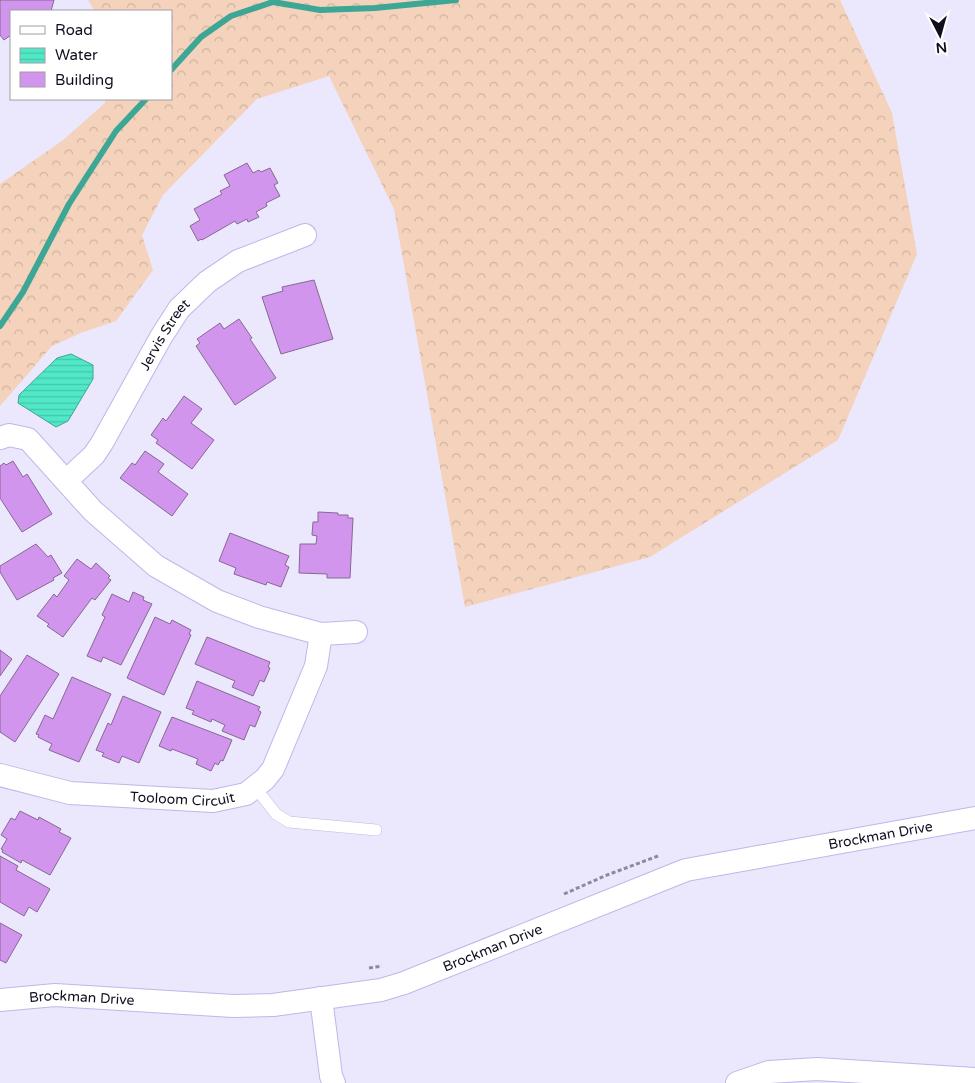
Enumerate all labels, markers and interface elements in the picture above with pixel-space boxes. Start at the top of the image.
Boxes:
legend [10,10,172,100]
north arrow [915,10,965,60]
text: Road [55,21,93,39]
text: N [935,38,948,56]
text: Water [55,46,98,64]
text: Building [55,71,114,89]
street label: Jervis Street [136,295,194,373]
street label: Tooloom Circuit [130,788,237,810]
street label: Brockman Drive [827,818,934,853]
street label: Brockman Drive [440,920,545,976]
street label: Brockman Drive [28,987,135,1009]

